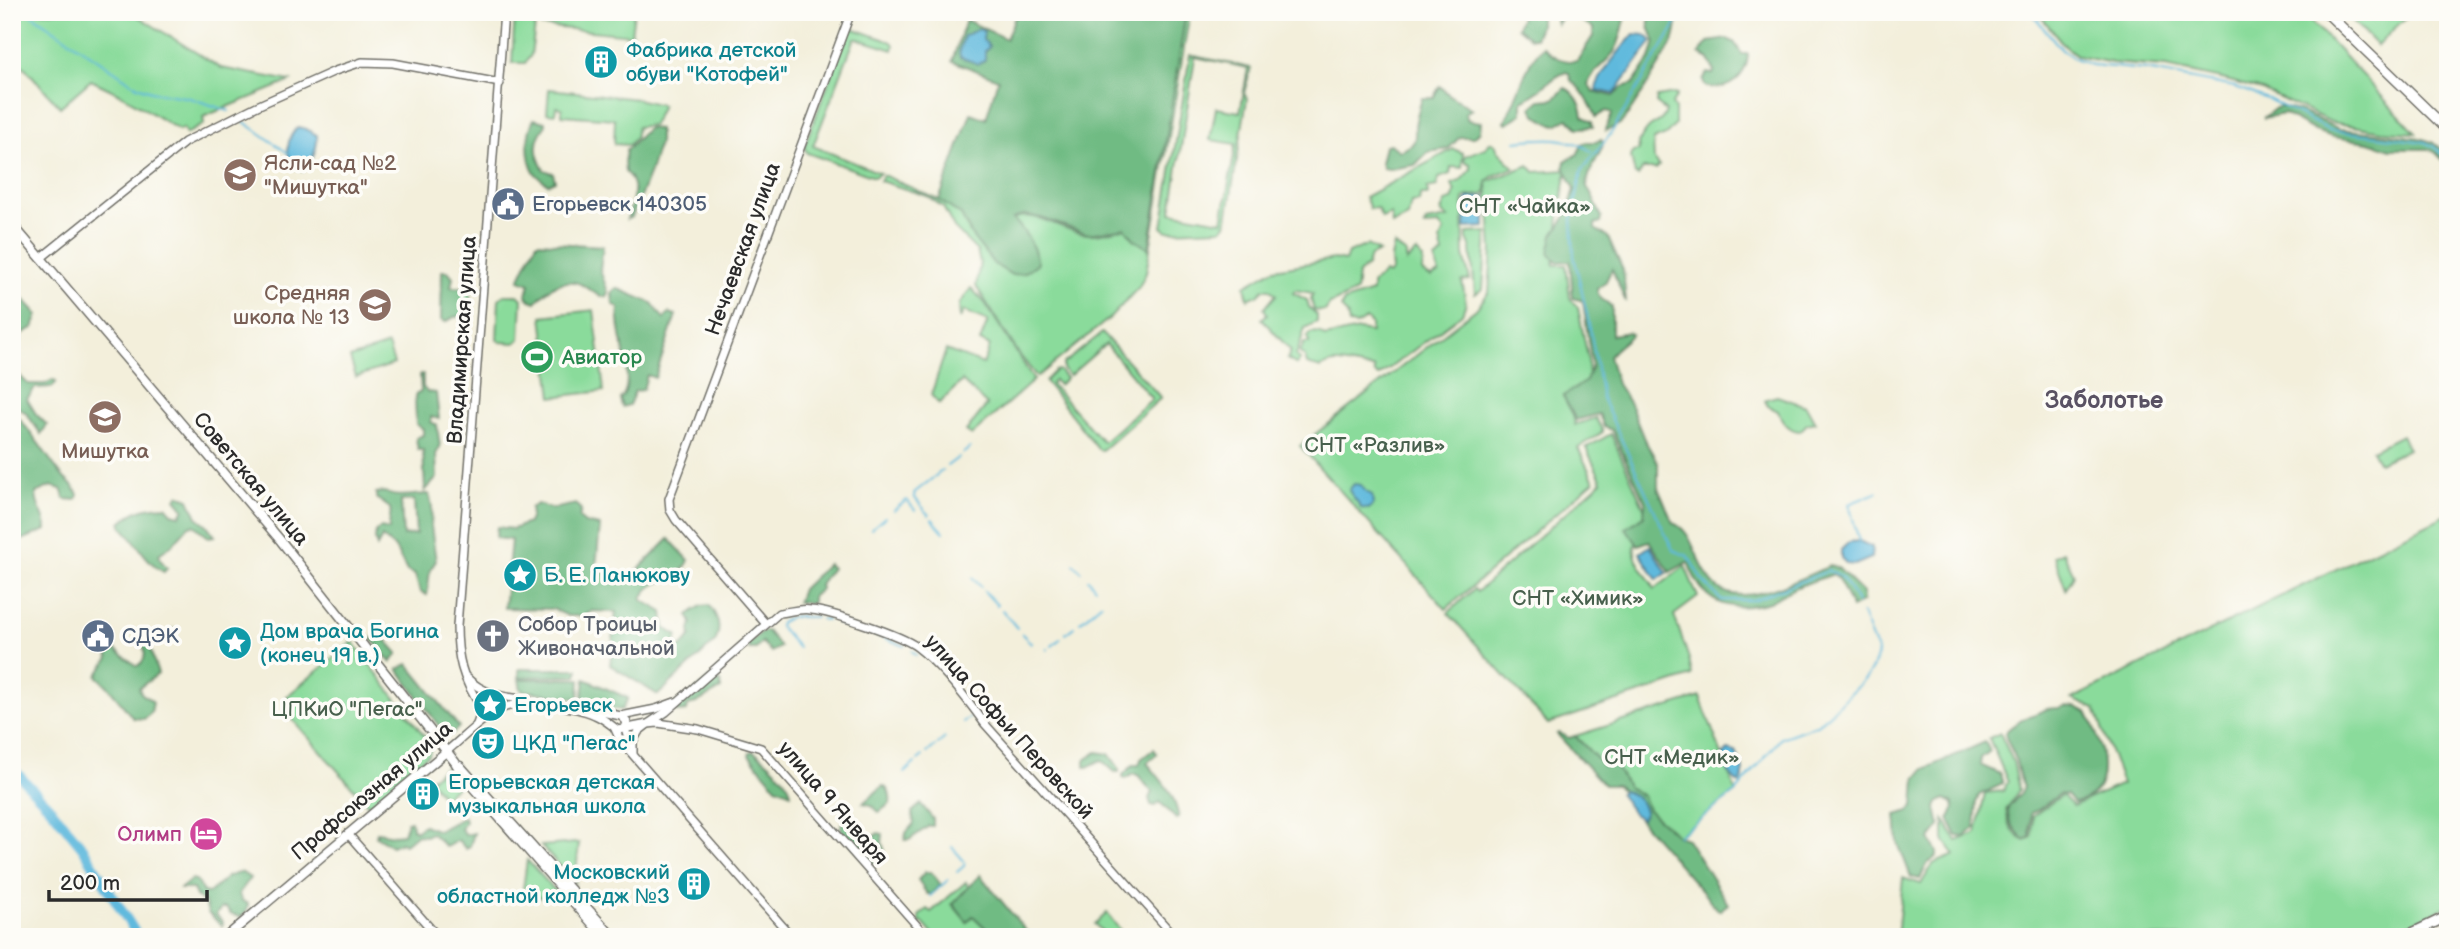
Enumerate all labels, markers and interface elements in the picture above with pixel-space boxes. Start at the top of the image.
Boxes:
place label: Фабрика детской обуви "Котофей" [626,38,797,87]
building icon: Фабрика детской обуви "Котофей" [582,43,620,81]
place label: Ясли-сад №2 "Мишутка" [264,151,397,200]
school or university icon: Ясли-сад №2 "Мишутка" [221,156,259,194]
street label: Нечаевская улица [700,159,786,339]
public building icon: Егорьевск 140305 [489,185,527,223]
place label: Егорьевск 140305 [532,192,707,217]
park label: СНТ «Чайка» [1459,194,1591,219]
street label: Владимирская улица [442,235,482,445]
place label: Средняя школа № 13 [233,281,350,330]
school or university icon: Средняя школа № 13 [356,286,394,324]
sports icon: Авиатор [518,338,556,376]
place label: Авиатор [561,345,642,370]
district label: Заболотье [2045,386,2163,415]
school or university icon: Мишутка [86,398,124,436]
street label: Советская улица [188,407,314,551]
park label: СНТ «Разлив» [1305,433,1445,458]
place label: Мишутка [61,439,150,464]
place icon: Б. Е. Панюкову [501,556,539,594]
place label: Б. Е. Панюкову [544,563,690,588]
park label: СНТ «Химик» [1512,586,1644,611]
place label: Собор Троицы Живоначальной [518,612,675,661]
public building icon: СДЭК [79,617,117,655]
church icon: Собор Троицы Живоначальной [474,617,512,655]
place label: Дом врача Богина (конец 19 в.) [260,619,440,668]
place label: СДЭК [122,624,179,649]
place icon: Дом врача Богина (конец 19 в.) [216,624,254,662]
street label: улица Софьи Перовской [920,630,1098,824]
place icon: Егорьевск [471,686,509,724]
place label: Егорьевск [514,693,613,718]
park label: ЦПКиО "Пегас" [271,697,423,722]
street label: Профсоюзная улица [286,716,458,866]
theatre icon: ЦКД "Пегас" [469,724,507,762]
place label: ЦКД "Пегас" [512,731,636,756]
street label: улица 9 Января [773,736,893,870]
park label: СНТ «Медик» [1604,745,1740,770]
place label: Егорьевская детская музыкальная школа [448,770,655,819]
building icon: Егорьевская детская музыкальная школа [404,775,442,813]
hotel icon: Олимп [187,815,225,853]
place label: Олимп [117,822,182,847]
scale bar [49,858,206,902]
place label: Московский областной колледж №3 [437,860,670,909]
building icon: Московский областной колледж №3 [675,865,713,903]
text: 200 m [60,871,120,896]

